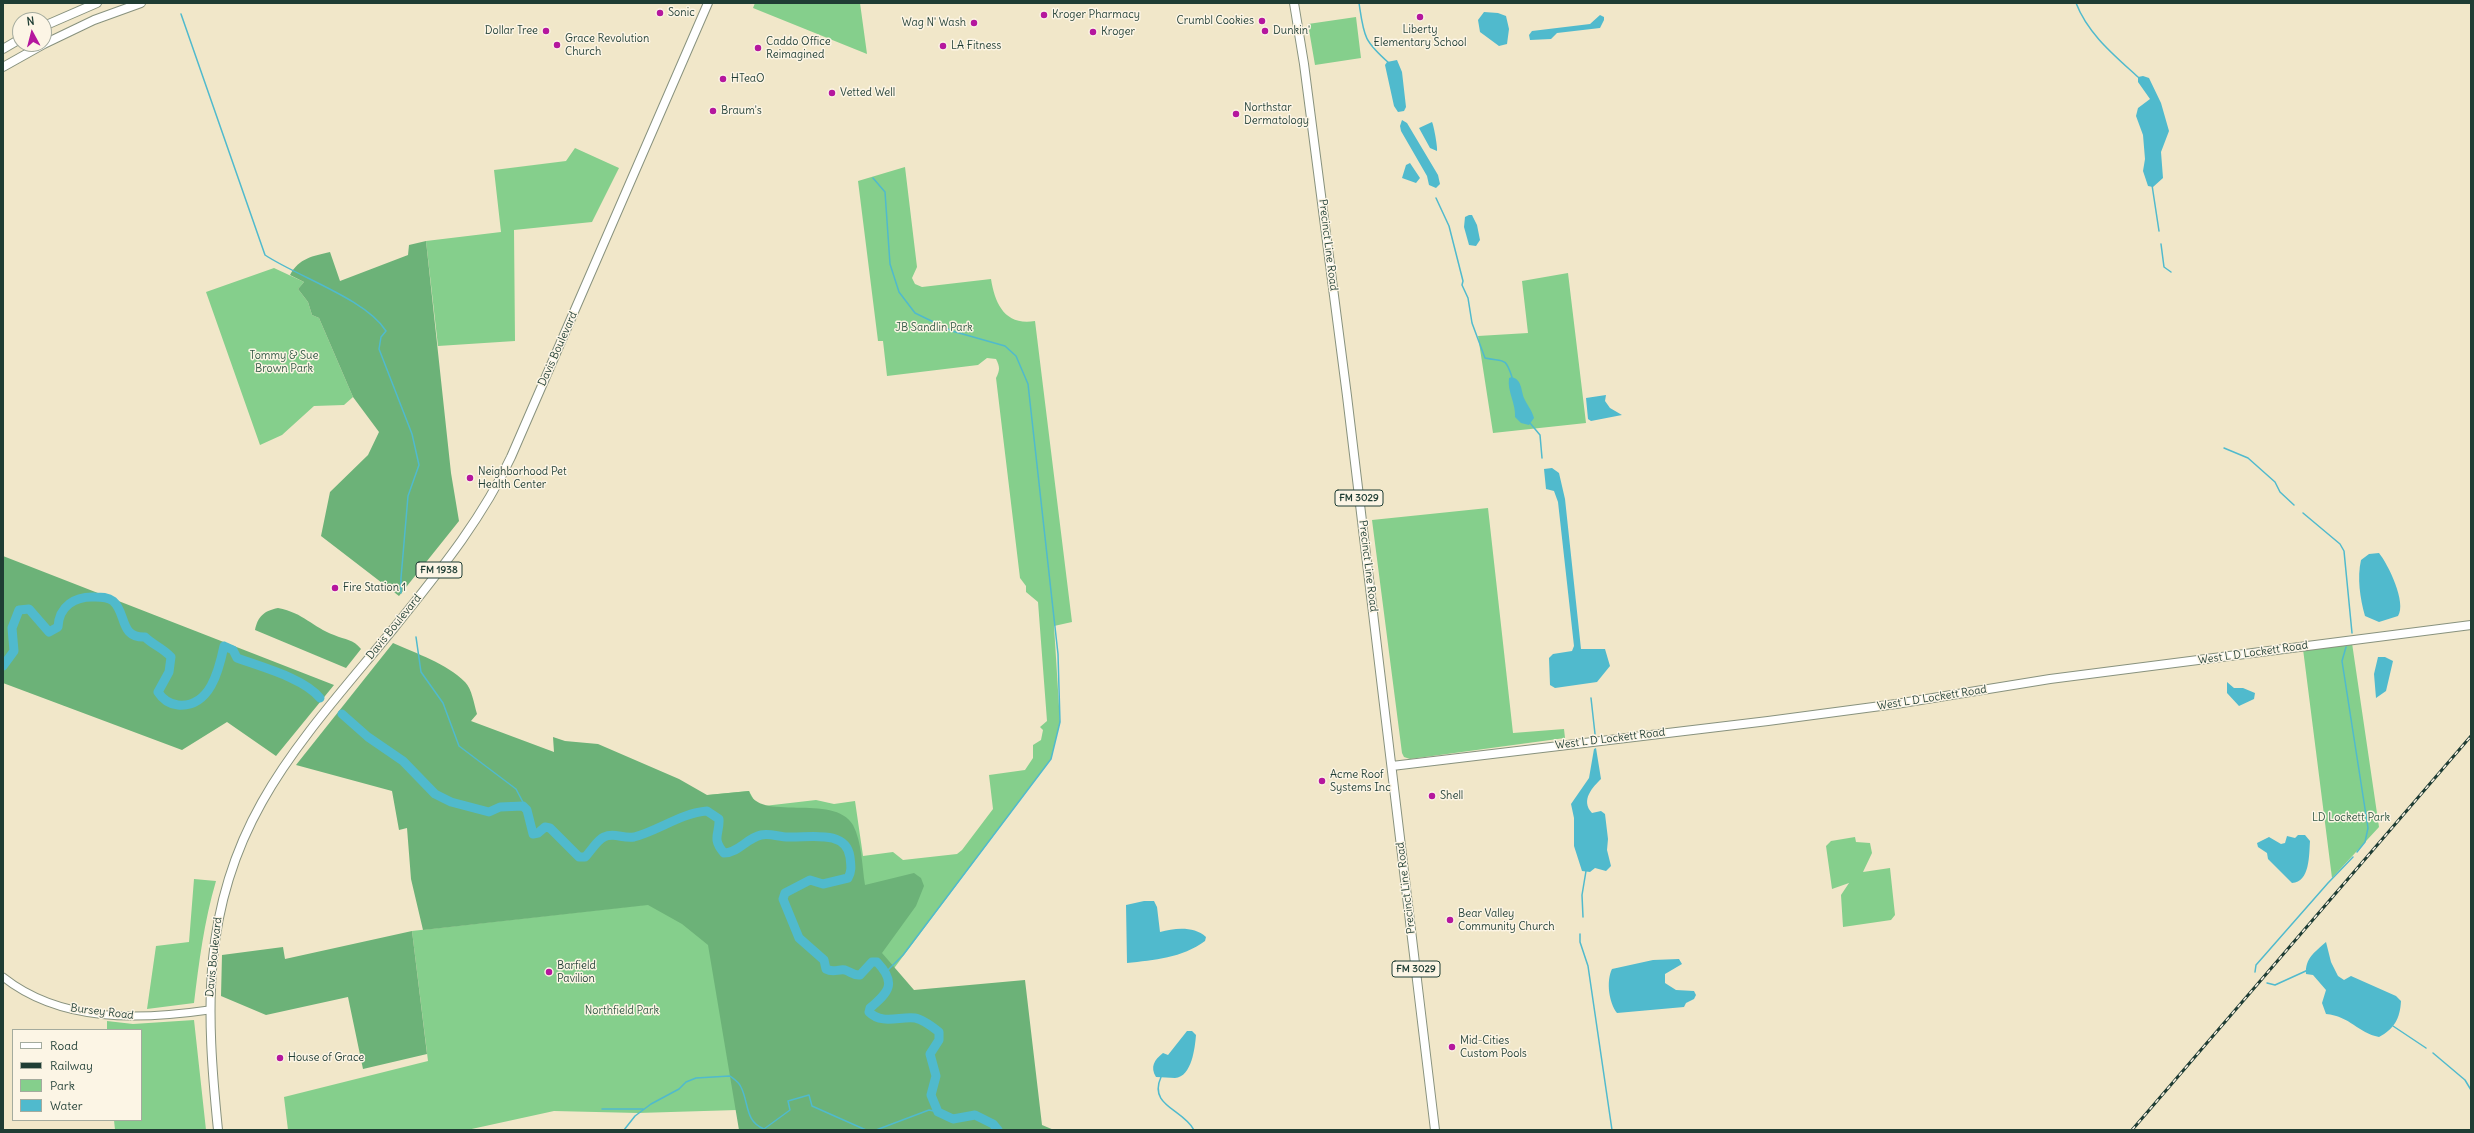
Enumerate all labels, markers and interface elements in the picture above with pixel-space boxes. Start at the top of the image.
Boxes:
place label: Sonic [668,6,695,20]
marker: Sonic [655,8,665,18]
place label: Kroger Pharmacy [1052,8,1140,22]
marker: Kroger Pharmacy [1039,10,1049,20]
north arrow [12,12,52,52]
marker: Liberty Elementary School [1415,12,1425,22]
text: N [26,14,35,28]
place label: Crumbl Cookies [1177,14,1254,28]
place label: Wag N' Wash [902,16,966,30]
marker: Crumbl Cookies [1257,16,1267,26]
marker: Wag N' Wash [969,18,979,28]
place label: Liberty Elementary School [1374,23,1466,49]
place label: Dollar Tree [485,24,538,38]
place label: Dunkin' [1273,24,1310,38]
place label: Kroger [1101,25,1135,39]
marker: Dollar Tree [541,26,551,36]
marker: Dunkin' [1260,26,1270,36]
marker: Kroger [1088,27,1098,37]
place label: Grace Revolution Church [565,32,649,58]
place label: Caddo Office Reimagined [766,35,831,61]
place label: LA Fitness [951,39,1001,53]
marker: Grace Revolution Church [552,40,562,50]
marker: LA Fitness [938,41,948,51]
marker: Caddo Office Reimagined [753,43,763,53]
place label: HTeaO [731,72,765,86]
marker: HTeaO [718,74,728,84]
place label: Vetted Well [840,86,895,100]
marker: Vetted Well [827,88,837,98]
place label: Northstar Dermatology [1244,101,1309,127]
place label: Braum's [721,104,762,118]
marker: Braum's [708,106,718,116]
marker: Northstar Dermatology [1231,109,1241,119]
street label: Precinct Line Road [1316,198,1340,292]
street label: Davis Boulevard [536,310,580,388]
park label: JB Sandlin Park [895,321,973,335]
park label: Tommy & Sue Brown Park [250,349,318,375]
place label: Neighborhood Pet Health Center [478,465,567,491]
marker: Neighborhood Pet Health Center [465,473,475,483]
road number: FM 3029 [1335,490,1383,506]
street label: Precinct Line Road [1356,519,1380,613]
road number: FM 1938 [416,562,462,578]
place label: Fire Station 1 [343,581,406,595]
marker: Fire Station 1 [330,583,340,593]
street label: Davis Boulevard [364,592,424,662]
street label: West L D Lockett Road [2197,639,2309,667]
street label: West L D Lockett Road [1876,683,1988,713]
street label: West L D Lockett Road [1554,726,1666,752]
place label: Acme Roof Systems Inc [1330,768,1391,794]
marker: Acme Roof Systems Inc [1317,776,1327,786]
place label: Shell [1440,789,1463,803]
marker: Shell [1427,791,1437,801]
park label: LD Lockett Park [2312,811,2390,825]
street label: Precinct Line Road [1394,841,1418,935]
place label: Bear Valley Community Church [1458,907,1555,933]
marker: Bear Valley Community Church [1445,915,1455,925]
street label: Davis Boulevard [203,916,225,998]
place label: Barfield Pavilion [557,959,596,985]
road number: FM 3029 [1392,961,1440,977]
marker: Barfield Pavilion [544,967,554,977]
street label: Bursey Road [70,1002,134,1022]
park label: Northfield Park [585,1004,659,1018]
legend [12,1029,142,1121]
place label: Mid-Cities Custom Pools [1460,1034,1527,1060]
text: Road [50,1038,78,1053]
marker: Mid-Cities Custom Pools [1447,1042,1457,1052]
place label: House of Grace [288,1051,364,1065]
marker: House of Grace [275,1053,285,1063]
text: Railway [50,1058,93,1073]
text: Park [50,1078,75,1093]
text: Water [50,1098,83,1113]

